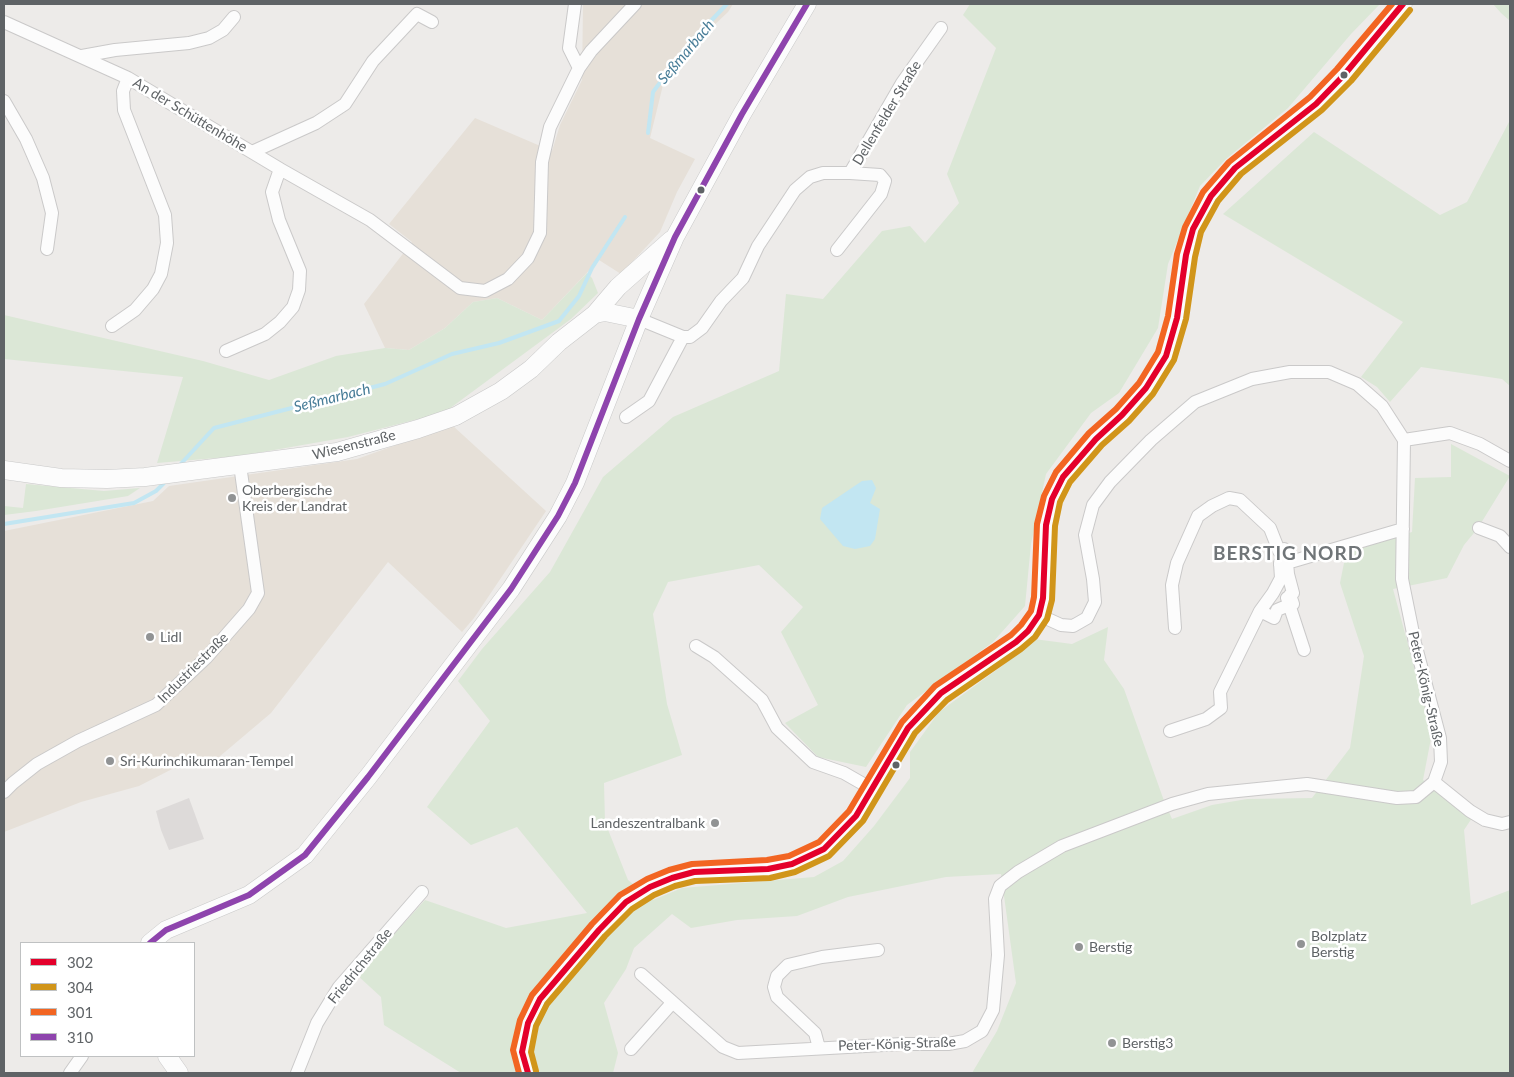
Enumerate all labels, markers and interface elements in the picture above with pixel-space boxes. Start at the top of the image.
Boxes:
water label: Seßmarbach [654,16,718,88]
street label: Dellenfelder Straße [849,58,925,168]
unlabelled marker [1339,70,1349,80]
street label: An der Schüttenhöhe [130,74,250,156]
unlabelled marker [696,185,706,195]
water label: Seßmarbach [292,380,372,416]
street label: Wiesenstraße [311,427,397,463]
place label: Oberbergische Kreis der Landrat [242,482,347,514]
marker: Oberbergische Kreis der Landrat [226,492,238,504]
district label: BERSTIG NORD [1211,543,1365,565]
street label: Industriestraße [154,629,232,707]
place label: Lidl [160,629,182,645]
street label: Peter-König-Straße [1405,630,1447,748]
marker: Lidl [144,631,156,643]
place label: Sri-Kurinchikumaran-Tempel [120,753,293,769]
marker: Sri-Kurinchikumaran-Tempel [104,755,116,767]
unlabelled marker [891,760,901,770]
place label: Landeszentralbank [590,815,705,831]
marker: Landeszentralbank [709,817,721,829]
street label: Friedrichstraße [324,925,396,1007]
place label: Bolzplatz Berstig [1311,928,1367,960]
marker: Bolzplatz Berstig [1295,938,1307,950]
place label: Berstig [1089,939,1132,955]
marker: Berstig [1073,941,1085,953]
legend [20,942,195,1057]
text: 302 [67,953,93,971]
text: 304 [67,978,93,996]
text: 301 [67,1003,93,1021]
text: 310 [67,1028,93,1046]
street label: Peter-König-Straße [838,1034,956,1054]
place label: Berstig3 [1122,1035,1173,1051]
marker: Berstig3 [1106,1037,1118,1049]

